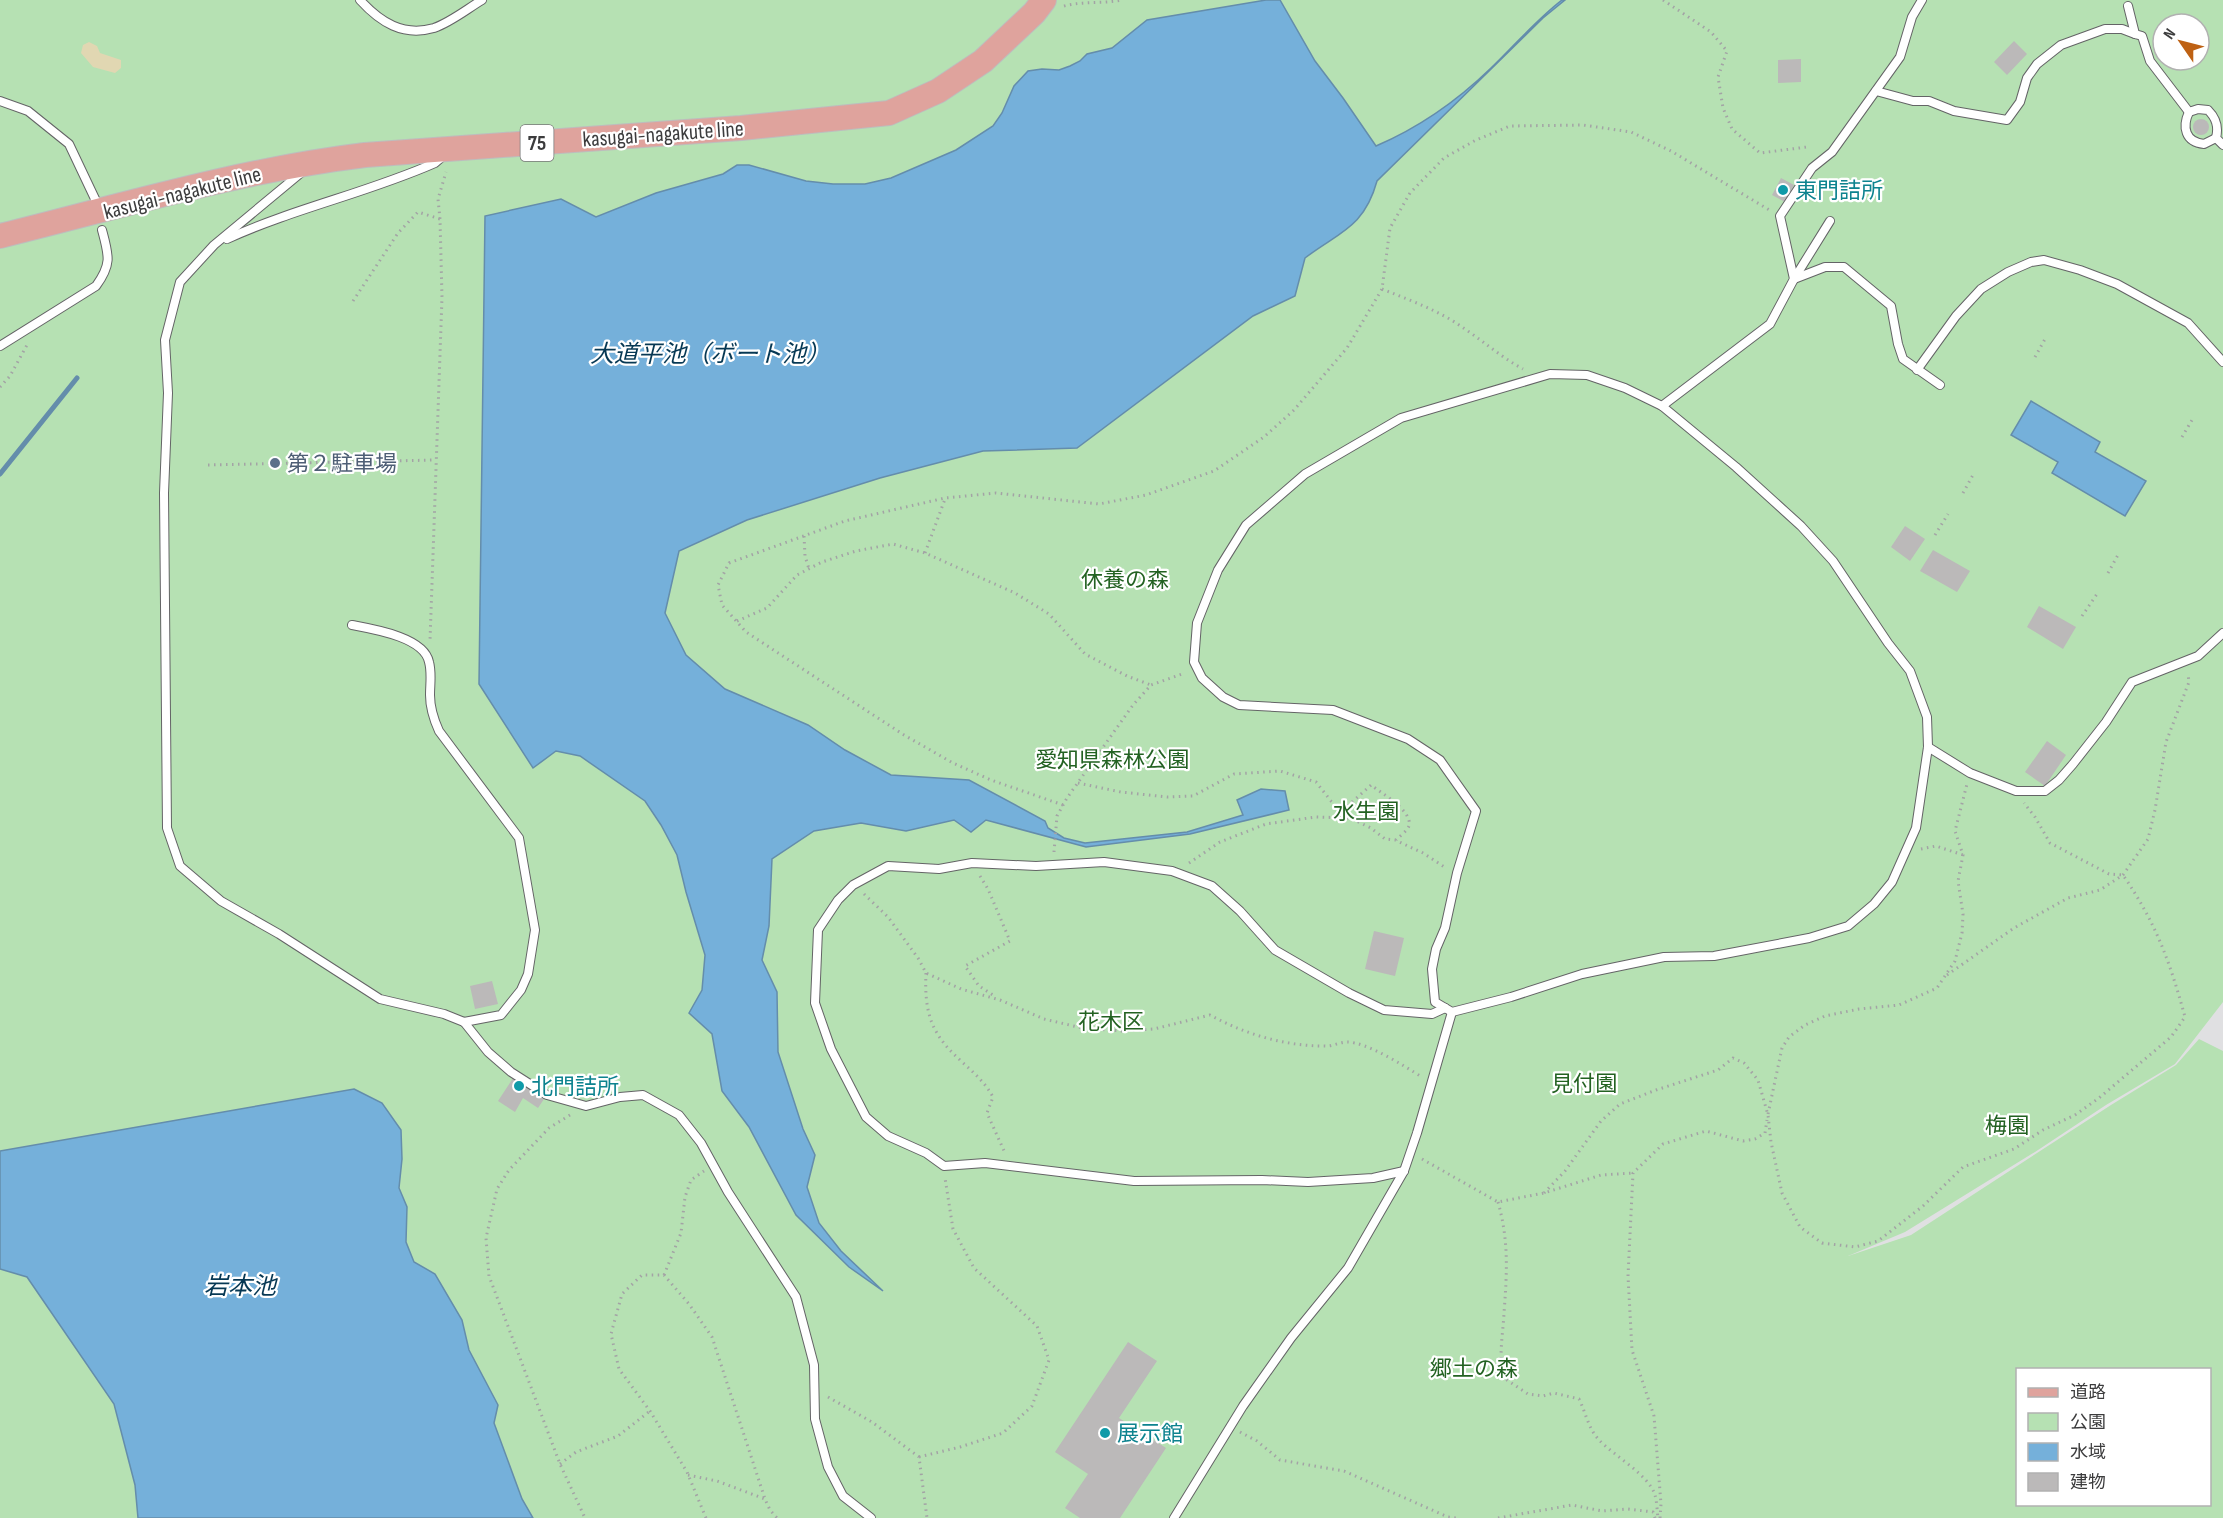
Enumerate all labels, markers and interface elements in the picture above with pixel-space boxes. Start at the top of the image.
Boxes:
north arrow [2151,12,2211,72]
text: N [2160,25,2180,43]
street label: kasugai-nagakute line [582,115,745,154]
road number: 75 [520,125,554,161]
street label: kasugai-nagakute line [101,161,264,226]
place label: 東門詰所 [1795,178,1883,205]
marker: 東門詰所 [1776,183,1790,197]
water label: 大道平池（ボート池） [590,340,830,369]
place label: 第２駐車場 [287,451,397,478]
marker: 第２駐車場 [268,456,282,470]
park label: 休養の森 [1081,567,1169,594]
park label: 愛知県森林公園 [1035,747,1189,774]
park label: 水生園 [1333,799,1399,826]
park label: 花木区 [1078,1009,1144,1036]
park label: 見付園 [1551,1071,1617,1098]
place label: 北門詰所 [531,1074,619,1101]
marker: 北門詰所 [512,1079,526,1093]
park label: 梅園 [1985,1113,2029,1140]
water label: 岩本池 [204,1272,278,1301]
park label: 郷土の森 [1430,1356,1518,1383]
legend [2016,1368,2211,1506]
text: 道路 [2070,1382,2106,1403]
text: 公園 [2070,1412,2106,1433]
place label: 展示館 [1117,1421,1183,1448]
marker: 展示館 [1098,1426,1112,1440]
text: 水域 [2070,1442,2106,1463]
text: 建物 [2070,1472,2106,1493]

